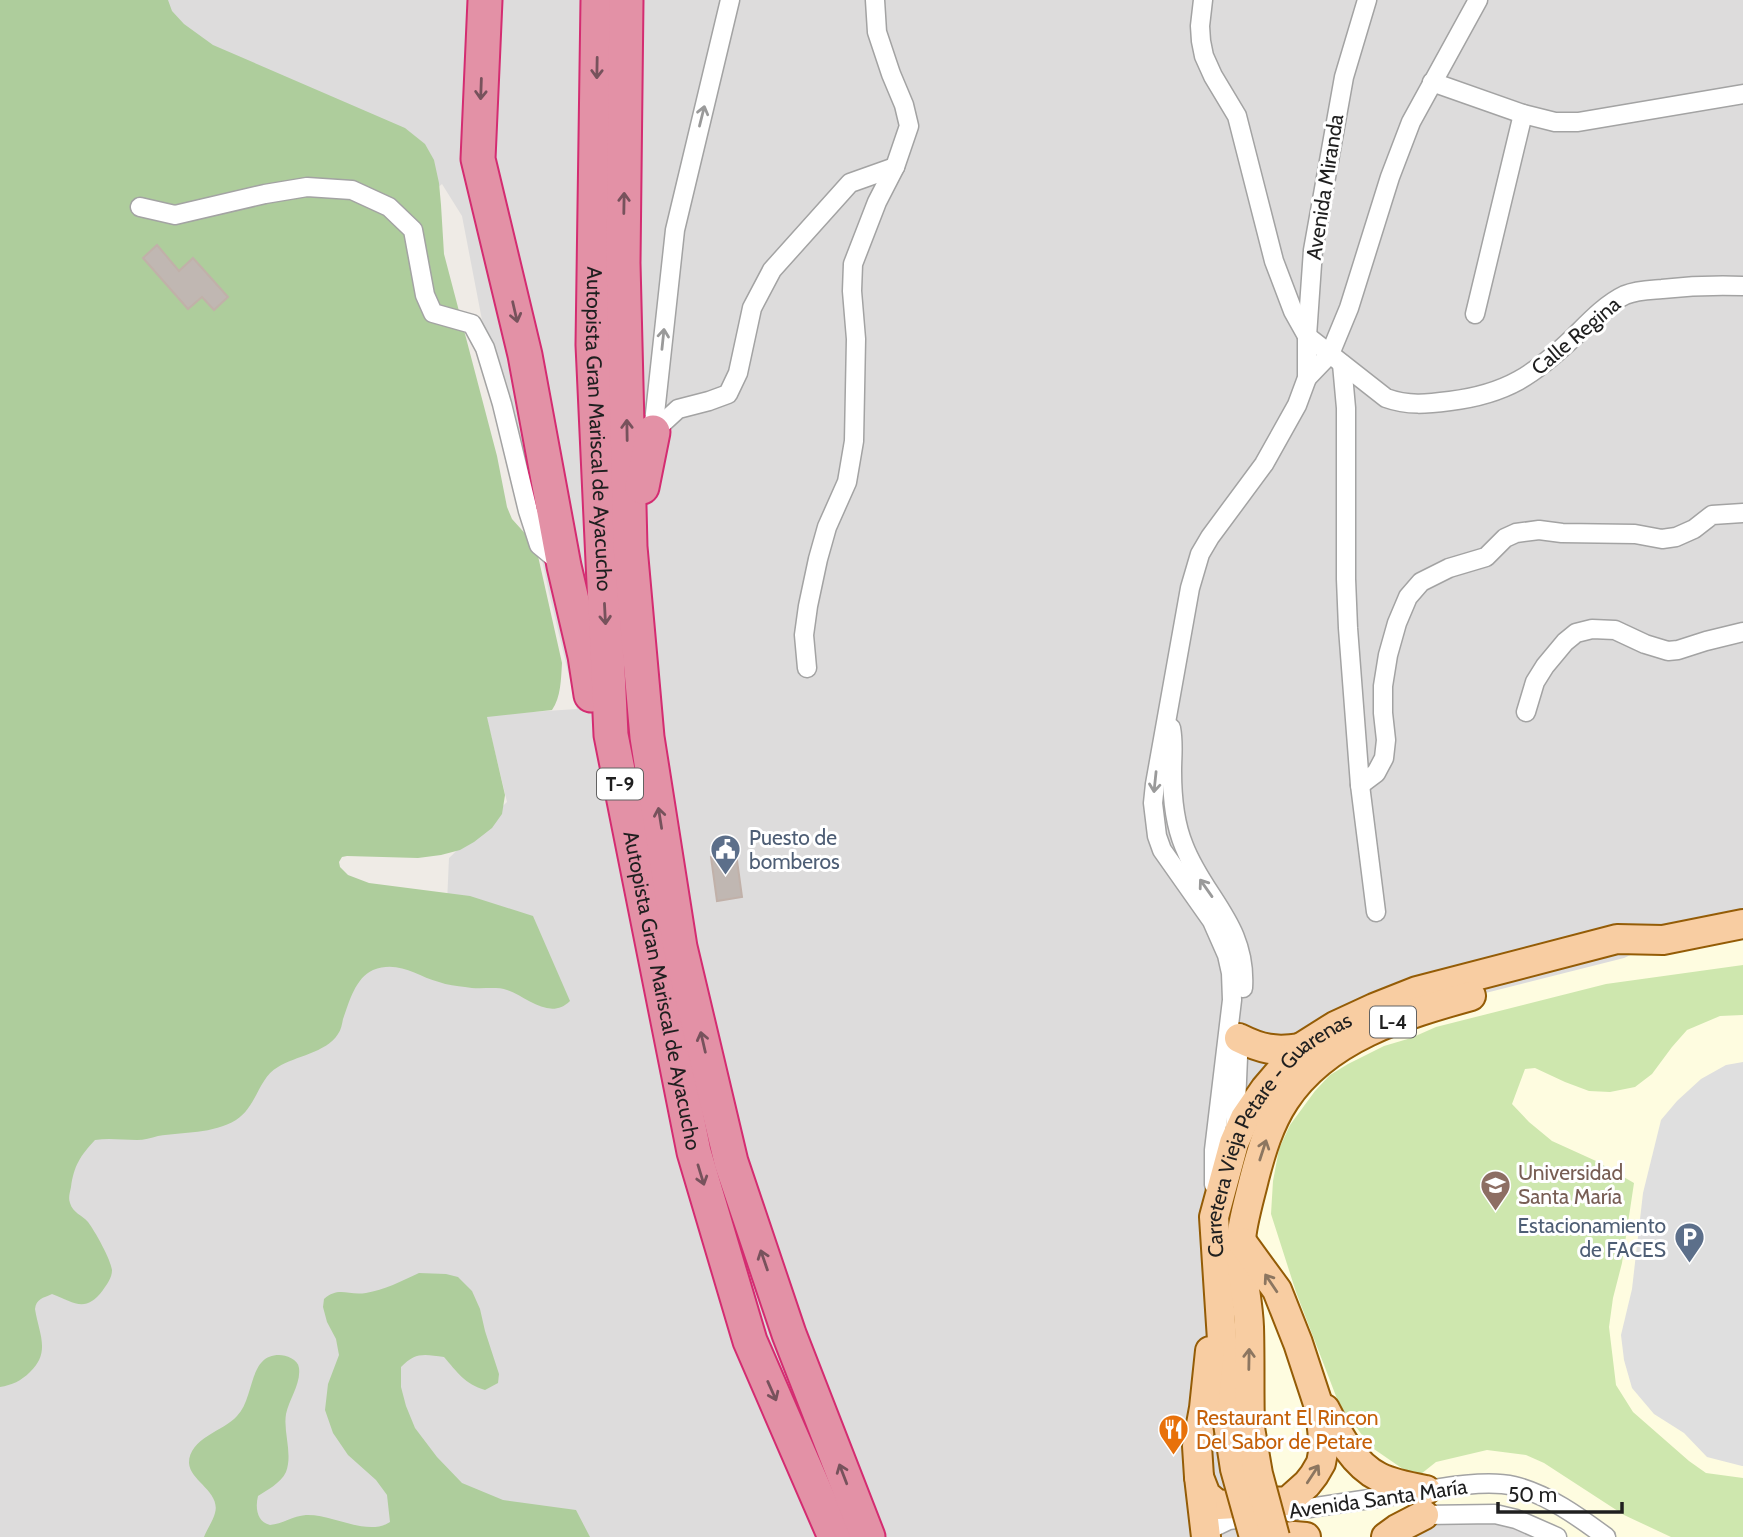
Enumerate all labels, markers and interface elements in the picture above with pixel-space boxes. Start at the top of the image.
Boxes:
one-way arrow [591,56,604,79]
one-way arrow [475,77,488,100]
one-way arrow [696,105,710,128]
street label: Avenida Miranda [1301,112,1348,262]
one-way arrow [617,192,630,215]
street label: Autopista Gran Mariscal de Ayacucho [581,266,617,592]
street label: Calle Regina [1526,291,1625,380]
one-way arrow [509,300,522,323]
one-way arrow [657,329,670,351]
one-way arrow [620,419,634,442]
one-way arrow [599,602,612,625]
road number: T-9 [597,768,643,800]
one-way arrow [1149,770,1162,793]
one-way arrow [653,807,666,830]
place label: Puesto de bomberos [749,825,840,874]
street label: Autopista Gran Mariscal de Ayacucho [618,829,706,1152]
public building icon: Puesto de bomberos [709,833,743,877]
one-way arrow [1199,879,1213,898]
road number: L-4 [1370,1006,1416,1038]
street label: Carretera Vieja Petare - Guarenas [1200,1007,1356,1258]
one-way arrow [695,1031,709,1054]
one-way arrow [1257,1140,1270,1162]
place label: Universidad Santa María [1518,1160,1623,1209]
one-way arrow [695,1164,708,1186]
school or university icon: Universidad Santa María [1478,1168,1512,1212]
place label: Estacionamiento de FACES [1518,1213,1666,1262]
parking icon: Estacionamiento de FACES [1672,1221,1706,1265]
one-way arrow [757,1250,769,1272]
one-way arrow [1264,1273,1278,1293]
one-way arrow [1242,1348,1255,1371]
one-way arrow [766,1380,779,1401]
place label: Restaurant El Rincon Del Sabor de Petare [1196,1405,1379,1454]
restaurant icon: Restaurant El Rincon Del Sabor de Petare [1156,1413,1190,1457]
one-way arrow [835,1463,848,1485]
one-way arrow [1307,1465,1321,1485]
scale bar [1498,1470,1622,1514]
street label: Avenida Santa María [1287,1474,1469,1523]
text: 50 m [1508,1482,1557,1507]

